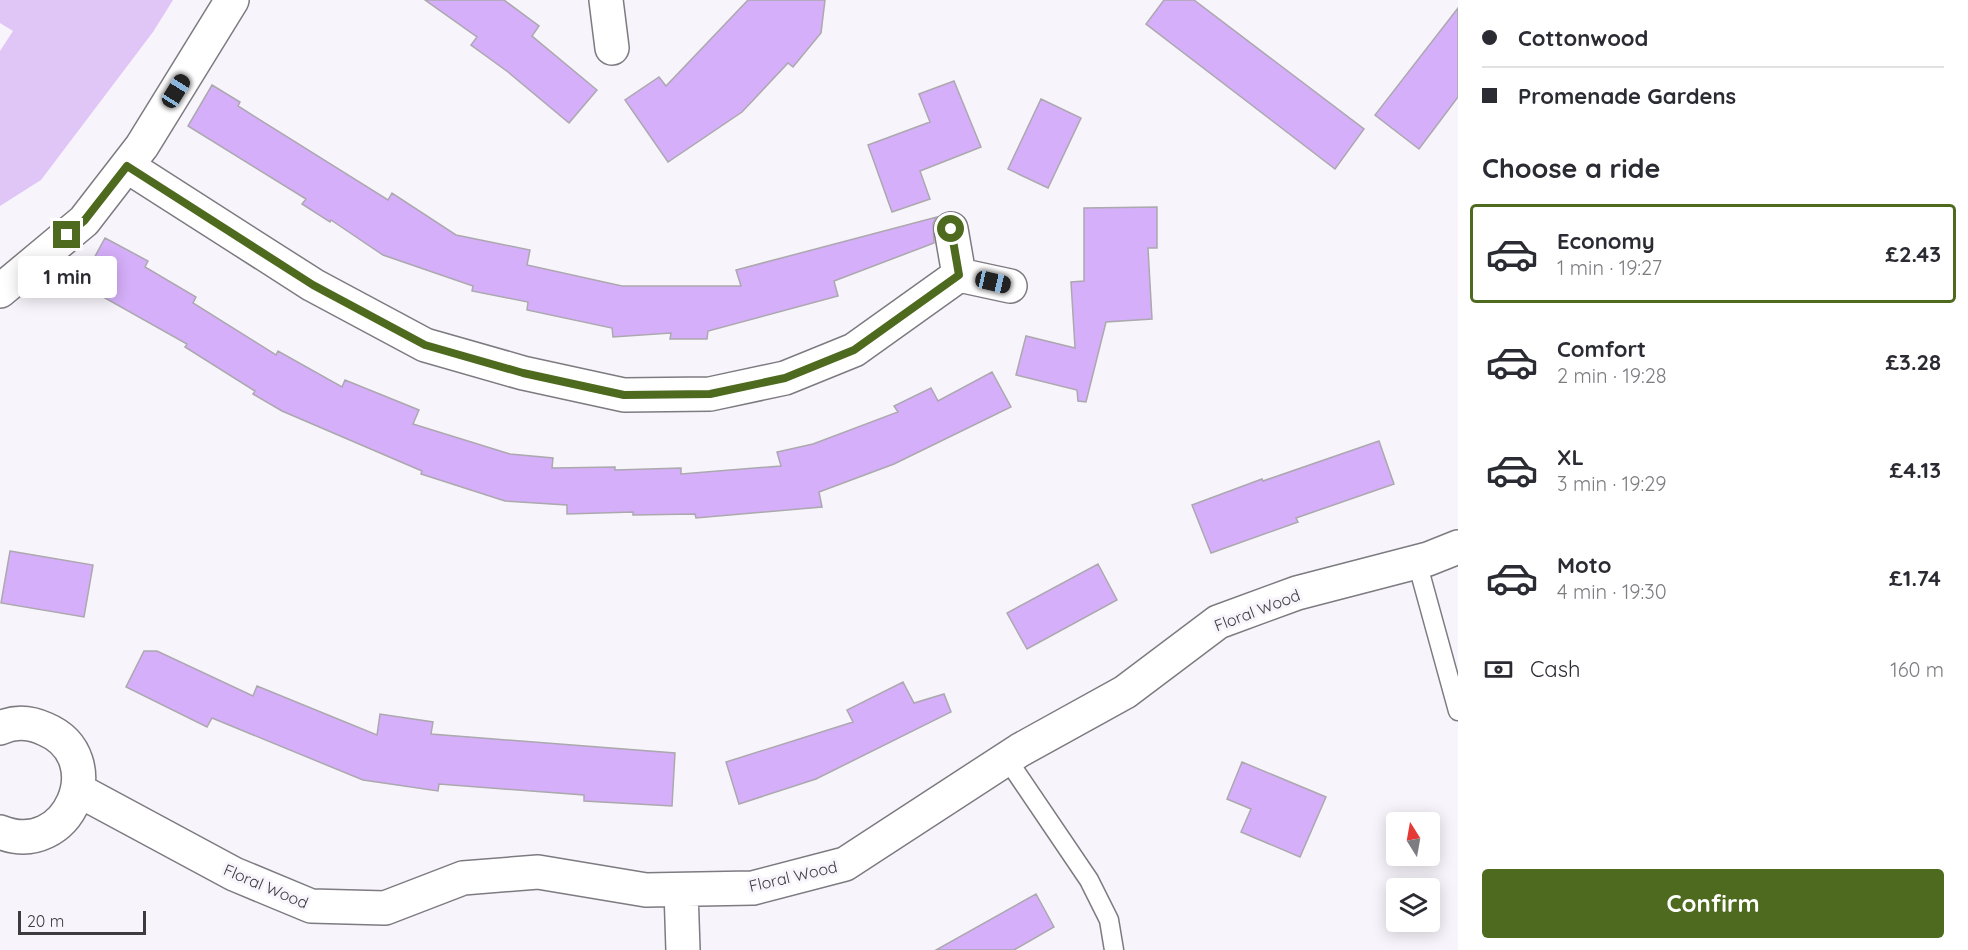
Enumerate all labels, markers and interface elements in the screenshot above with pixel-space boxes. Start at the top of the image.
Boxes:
text: Cottonwood [1518,24,1648,52]
car [159,71,193,111]
text: Promenade Gardens [1518,82,1736,110]
text: Choose a ride [1482,151,1660,185]
route start [937,215,964,242]
route end [53,221,80,248]
icon: car [1485,227,1539,281]
text: Economy [1557,227,1655,255]
text: £2.43 [1885,240,1941,268]
text: 1 min · 19:27 [1557,255,1662,280]
callout: 1 min [17,256,116,298]
text: 1 min [43,264,92,289]
car [973,269,1013,295]
icon: car [1485,335,1539,389]
text: Comfort [1557,335,1646,363]
text: £3.28 [1885,348,1941,376]
text: 2 min · 19:28 [1557,363,1667,388]
icon: car [1485,443,1539,497]
text: XL [1557,443,1584,471]
text: £4.13 [1890,456,1941,484]
text: 3 min · 19:29 [1557,471,1666,496]
icon: car [1485,551,1539,605]
text: Moto [1557,551,1611,579]
text: £1.74 [1889,564,1941,592]
text: 4 min · 19:30 [1557,579,1667,604]
street label: Floral Wood [1211,585,1303,635]
icon: cash [1482,653,1515,686]
text: Cash [1530,655,1581,683]
text: 160 m [1890,657,1944,682]
north arrow [1386,812,1440,866]
map controls [1386,812,1440,932]
street label: Floral Wood [747,856,839,896]
street label: Floral Wood [221,859,311,913]
button: Confirm [1482,869,1944,938]
button: layers [1386,878,1440,932]
scale bar [18,908,146,936]
text: 20 m [27,911,64,931]

